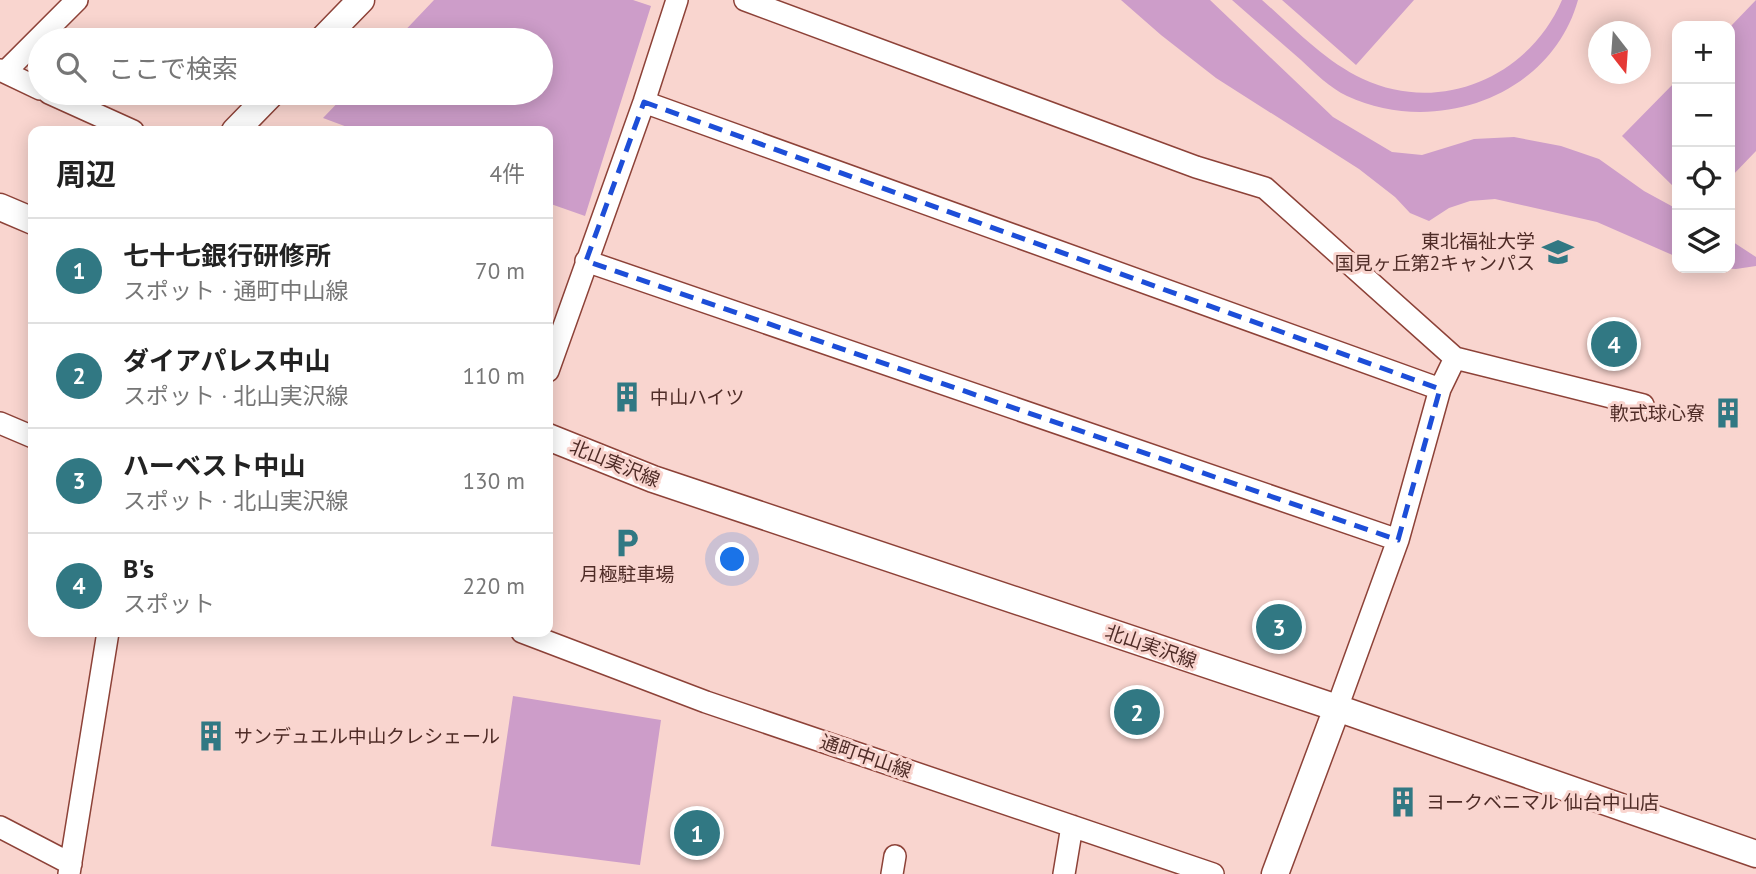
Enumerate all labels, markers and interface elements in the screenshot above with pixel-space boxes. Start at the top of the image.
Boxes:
north arrow [1588,21,1651,84]
map controls [1672,21,1735,273]
button: + [1672,21,1735,84]
search box [28,28,553,105]
icon: search [52,48,90,86]
text: ここで検索 [108,52,238,85]
button: − [1672,84,1735,147]
button: locate [1672,147,1735,210]
text: 周辺 [56,154,116,193]
text: 4件 [489,159,525,188]
button: layers [1672,210,1735,273]
place label: 東北福祉大学 国見ヶ丘第2キャンパス [1335,229,1535,275]
school or university icon: 東北福祉大学 国見ヶ丘第2キャンパス [1541,235,1575,269]
text: 七十七銀行研修所 [123,239,331,272]
text: 1 [72,256,86,285]
text: 70 m [475,256,525,285]
text: スポット · 通町中山線 [123,276,348,305]
pin: 4 [1591,318,1637,370]
text: ダイアパレス中山 [123,344,330,377]
text: 2 [72,361,86,390]
text: 110 m [463,361,525,390]
building icon: 中山ハイツ [610,380,644,414]
text: スポット · 北山実沢線 [123,381,348,410]
place label: 中山ハイツ [650,385,745,409]
building icon: 軟式球心寮 [1711,396,1745,430]
place label: 軟式球心寮 [1610,401,1705,425]
street label: 北山実沢線 [566,434,664,492]
text: ハーベスト中山 [123,449,306,482]
text: 3 [72,466,86,495]
text: 130 m [463,466,525,495]
text: スポット · 北山実沢線 [123,486,348,515]
parking icon: 月極駐車場 [610,526,644,560]
your location [715,542,749,576]
text: B's [123,552,154,585]
place label: 月極駐車場 [579,562,675,586]
text: 4 [72,571,86,600]
text: 220 m [463,571,525,600]
text: スポット [123,589,215,618]
pin: 3 [1256,601,1302,653]
street label: 北山実沢線 [1102,619,1200,673]
pin: 2 [1114,686,1160,738]
building icon: サンデュエル中山クレシェール [194,719,228,753]
place label: サンデュエル中山クレシェール [234,724,500,748]
street label: 通町中山線 [817,729,915,783]
building icon: ヨークベニマル 仙台中山店 [1386,785,1420,819]
place label: ヨークベニマル 仙台中山店 [1426,790,1659,814]
pin: 1 [674,807,720,859]

